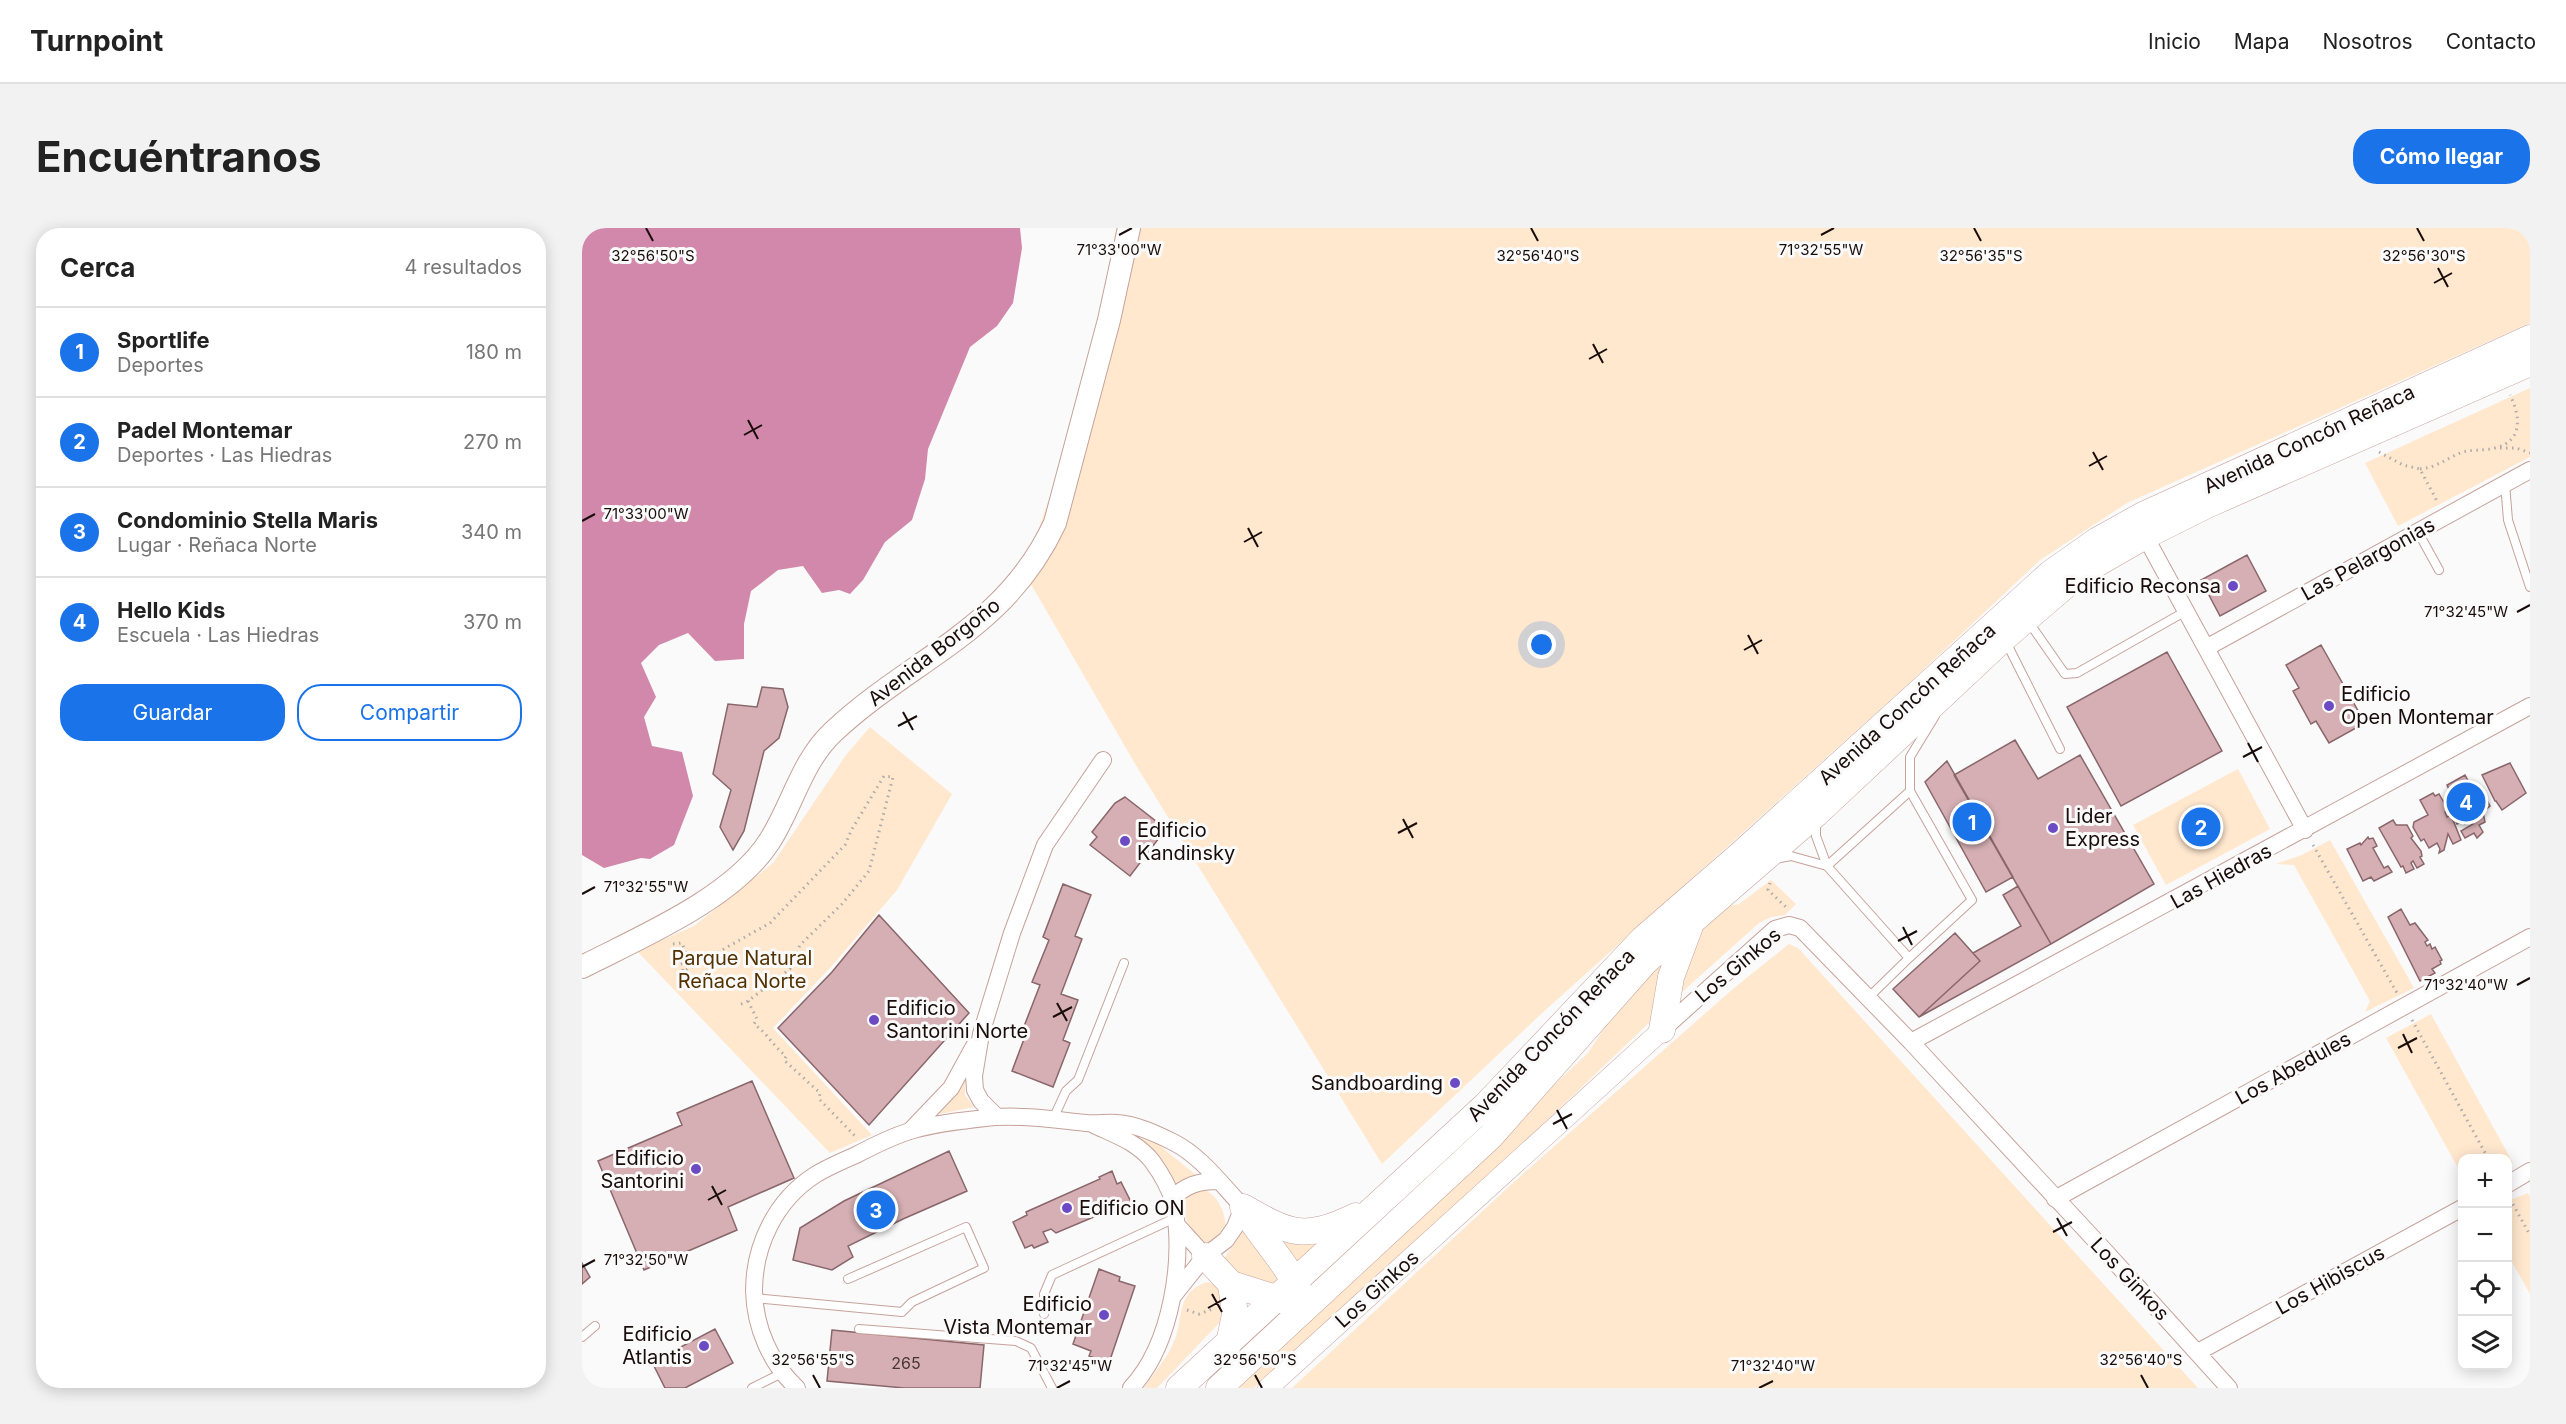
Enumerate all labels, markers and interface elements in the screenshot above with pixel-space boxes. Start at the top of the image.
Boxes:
text: Turnpoint [30,24,163,58]
text: Inicio [2148,29,2201,54]
text: Mapa [2234,29,2289,54]
text: Nosotros [2322,29,2413,54]
text: Contacto [2446,29,2536,54]
button: Cómo llegar [2353,129,2530,184]
text: Encuéntranos [36,131,321,182]
text: 71°33'00"W [1076,240,1162,259]
text: 71°32'55"W [1779,240,1863,259]
text: 32°56'50"S [611,246,695,265]
text: 32°56'40"S [1497,246,1580,265]
text: 32°56'35"S [1939,246,2023,265]
text: 32°56'30"S [2382,246,2466,265]
text: Cerca [60,252,135,283]
text: 4 resultados [404,255,522,279]
text: Sportlife [117,327,210,353]
text: 1 [75,340,84,364]
text: 180 m [466,340,522,364]
text: Deportes [117,353,204,377]
street label: Avenida Concón Reñaca [2200,379,2418,499]
text: Padel Montemar [117,417,292,443]
text: 2 [73,430,86,454]
text: 270 m [463,430,522,454]
text: Deportes · Las Hiedras [117,443,332,467]
text: 71°33'00"W [603,504,689,523]
text: Condominio Stella Maris [117,507,378,533]
street label: Las Pelargonias [2297,512,2439,606]
text: 3 [73,520,86,544]
text: 340 m [461,520,522,544]
text: Lugar · Reñaca Norte [117,533,317,557]
place label: Edificio Reconsa [2064,574,2221,598]
marker: Edificio Reconsa [2226,579,2240,593]
street label: Avenida Borgoño [863,593,1005,711]
text: Hello Kids [117,597,225,623]
text: 71°32'45"W [2424,602,2508,621]
text: 4 [73,610,86,634]
text: 370 m [463,610,522,634]
street label: Avenida Concón Reñaca [1813,618,2001,790]
text: Escuela · Las Hiedras [117,623,319,647]
your location [1527,630,1556,659]
place label: Edificio Open Montemar [2341,682,2494,729]
button: Guardar [60,684,285,741]
button: Compartir [297,684,522,741]
marker: Edificio Open Montemar [2322,699,2336,713]
pin: 4 [2446,780,2486,824]
pin: 1 [1952,800,1992,844]
place label: Lider Express [2065,804,2140,851]
pin: 2 [2182,804,2220,850]
place label: Edificio Kandinsky [1137,818,1235,865]
marker: Lider Express [2046,821,2060,835]
marker: Edificio Kandinsky [1118,834,1132,848]
street label: Las Hiedras [2166,838,2276,914]
text: 71°32'55"W [604,877,688,896]
street label: Los Ginkos [1690,922,1786,1008]
street label: Avenida Concón Reñaca [1462,944,1640,1126]
park label: Parque Natural Reñaca Norte [672,946,812,993]
text: 71°32'40"W [2424,975,2508,994]
place label: Edificio Santorini Norte [886,996,1028,1043]
marker: Edificio Santorini Norte [867,1013,881,1027]
street label: Los Abedules [2231,1026,2355,1110]
place label: Sandboarding [1311,1071,1443,1095]
marker: Sandboarding [1448,1076,1462,1090]
place label: Edificio Santorini [600,1146,684,1193]
map controls [2458,1154,2512,1370]
button: + [2458,1154,2512,1208]
marker: Edificio Santorini [689,1162,703,1176]
pin: 3 [856,1188,896,1232]
place label: Edificio ON [1079,1196,1185,1220]
marker: Edificio ON [1060,1201,1074,1215]
button: − [2458,1208,2512,1262]
street label: Los Ginkos [2086,1233,2174,1325]
street label: Los Hibiscus [2271,1240,2389,1320]
street label: Los Ginkos [1330,1245,1424,1333]
text: 71°32'50"W [604,1250,689,1269]
button: locate [2458,1262,2512,1316]
place label: Edificio Vista Montemar [943,1292,1092,1339]
marker: Edificio Vista Montemar [1097,1308,1111,1322]
button: layers [2458,1316,2512,1370]
place label: Edificio Atlantis [622,1322,692,1369]
marker: Edificio Atlantis [697,1339,711,1353]
text: 32°56'55"S [771,1350,855,1369]
text: 32°56'50"S [1213,1350,1297,1369]
text: 32°56'40"S [2100,1350,2183,1369]
house number: 265 [891,1353,921,1373]
text: 71°32'45"W [1028,1356,1112,1375]
text: 71°32'40"W [1731,1356,1815,1375]

